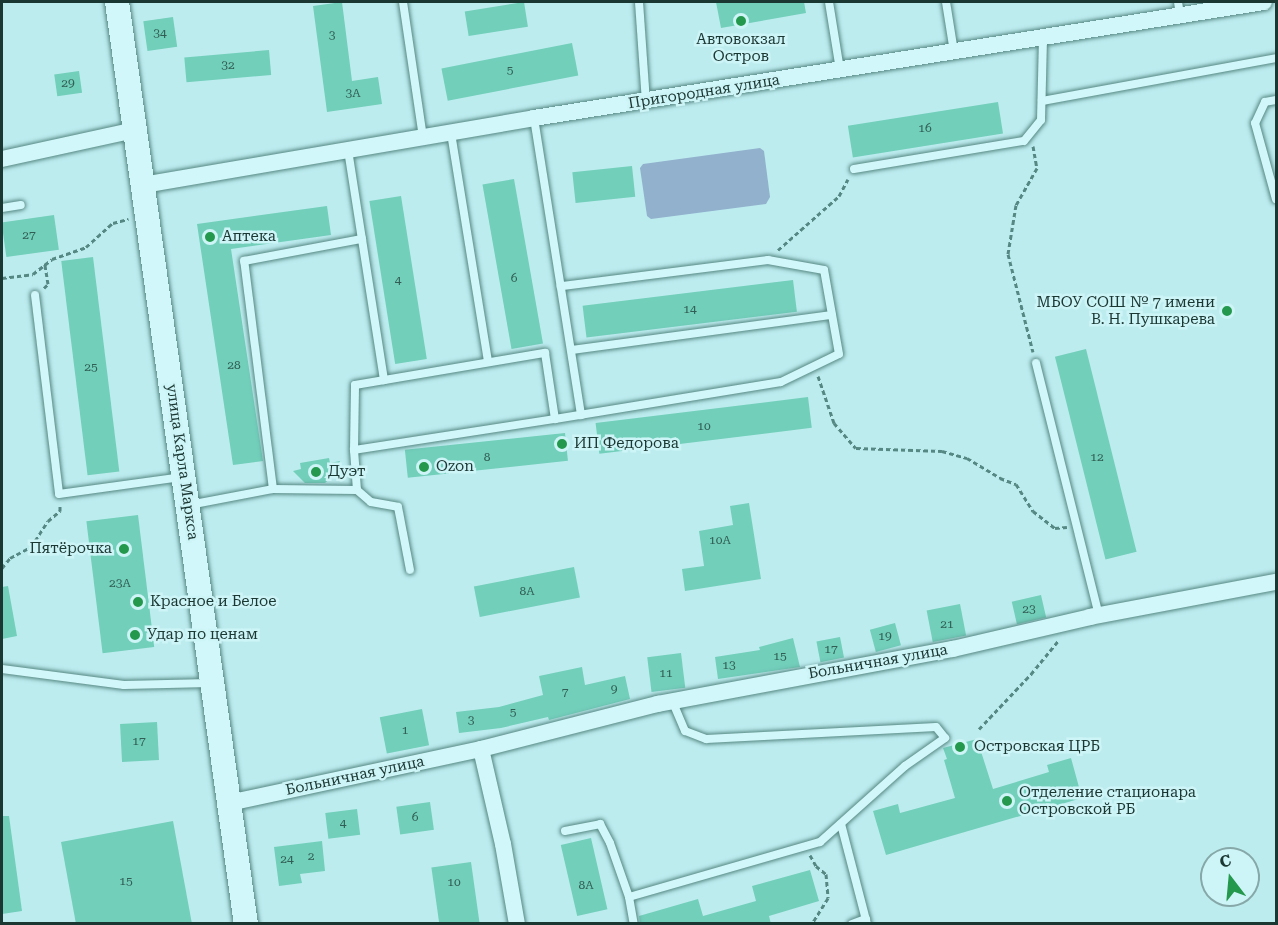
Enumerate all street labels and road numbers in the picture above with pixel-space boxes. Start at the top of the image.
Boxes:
street label: Пригородная улица [627,71,781,113]
street label: улица Карла Маркса [162,383,202,541]
street label: Больничная улица [807,641,949,683]
street label: Больничная улица [284,753,426,799]

